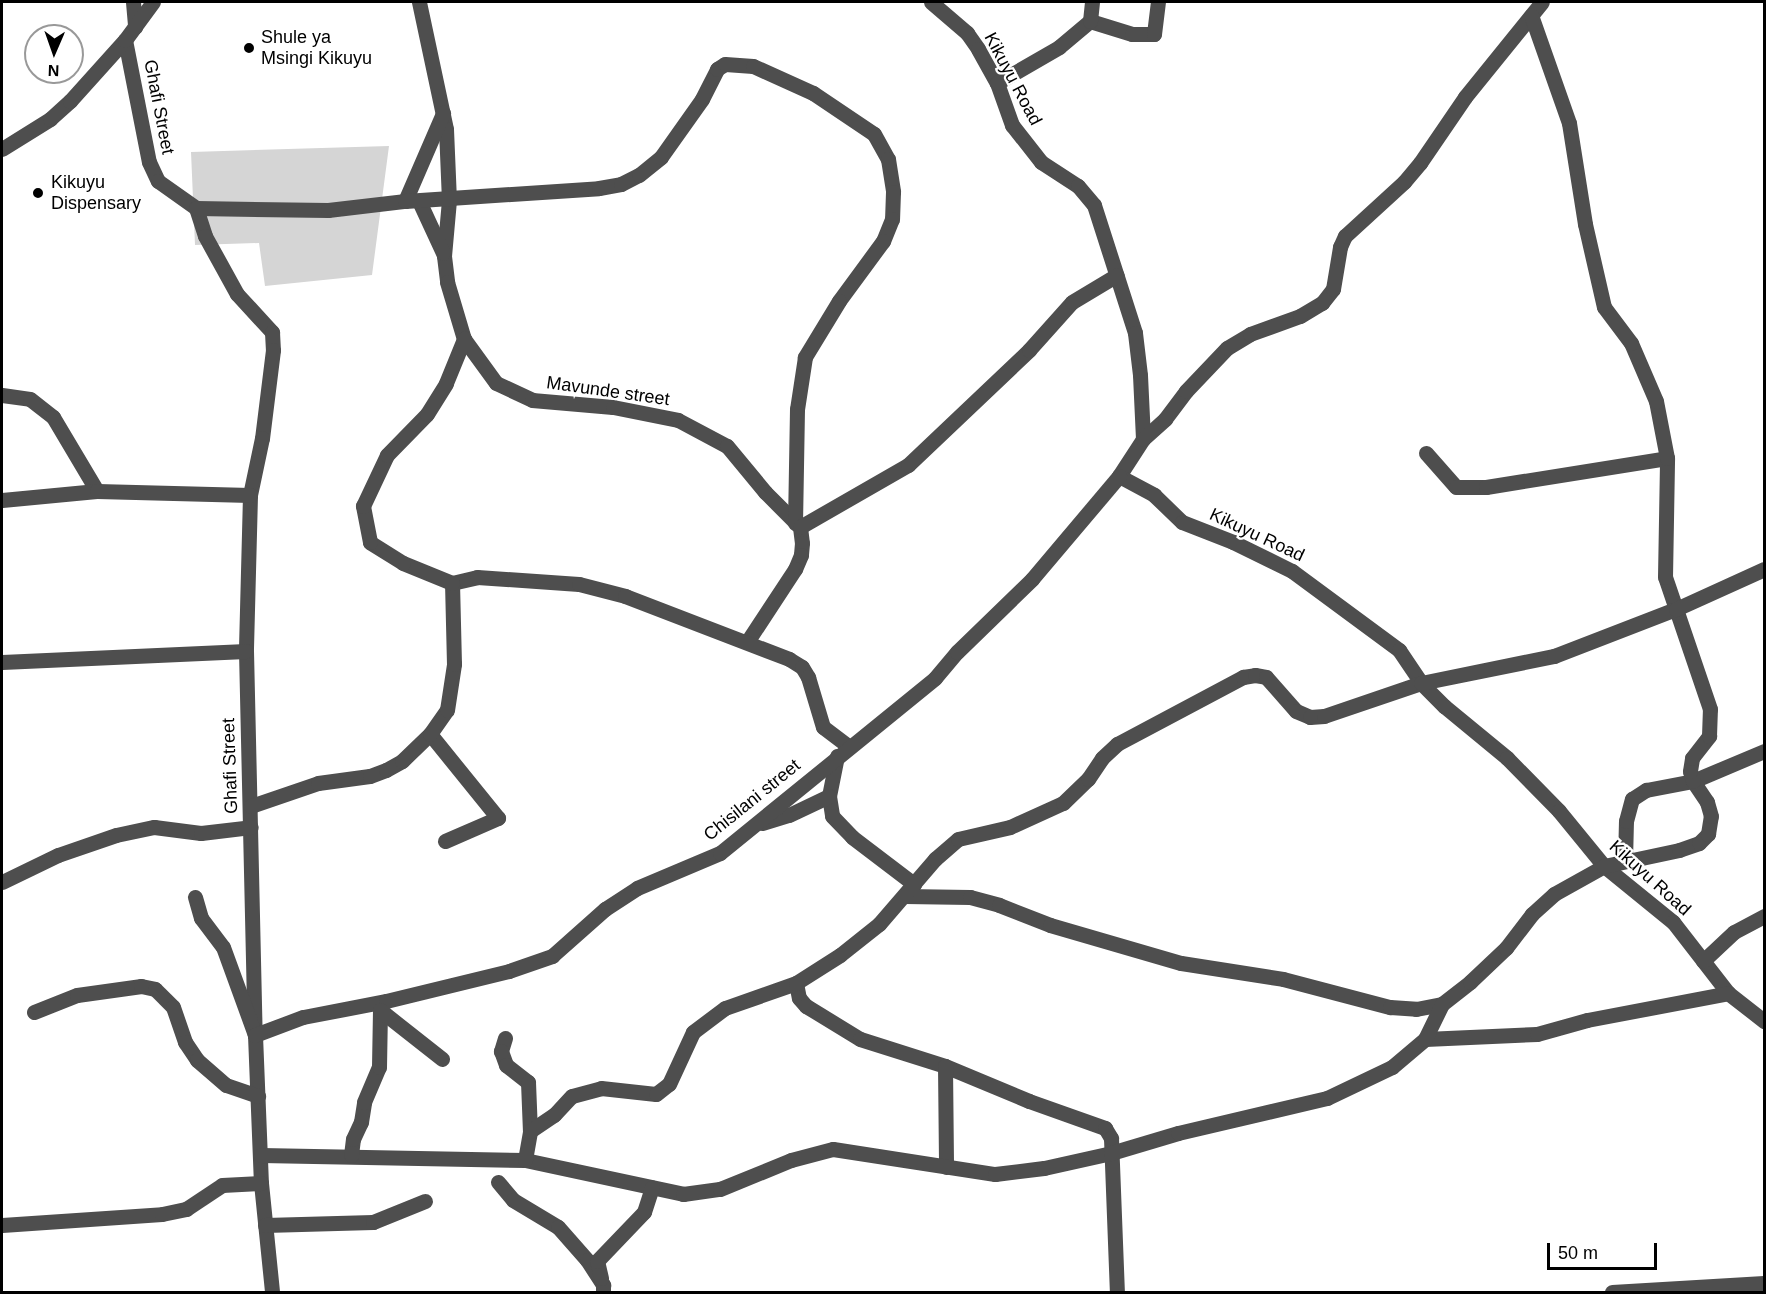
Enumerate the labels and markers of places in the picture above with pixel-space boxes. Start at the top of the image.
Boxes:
place label: Shule ya Msingi Kikuyu [261,27,372,70]
marker: Shule ya Msingi Kikuyu [242,41,256,55]
place label: Kikuyu Dispensary [51,172,141,214]
marker: Kikuyu Dispensary [29,184,47,202]

